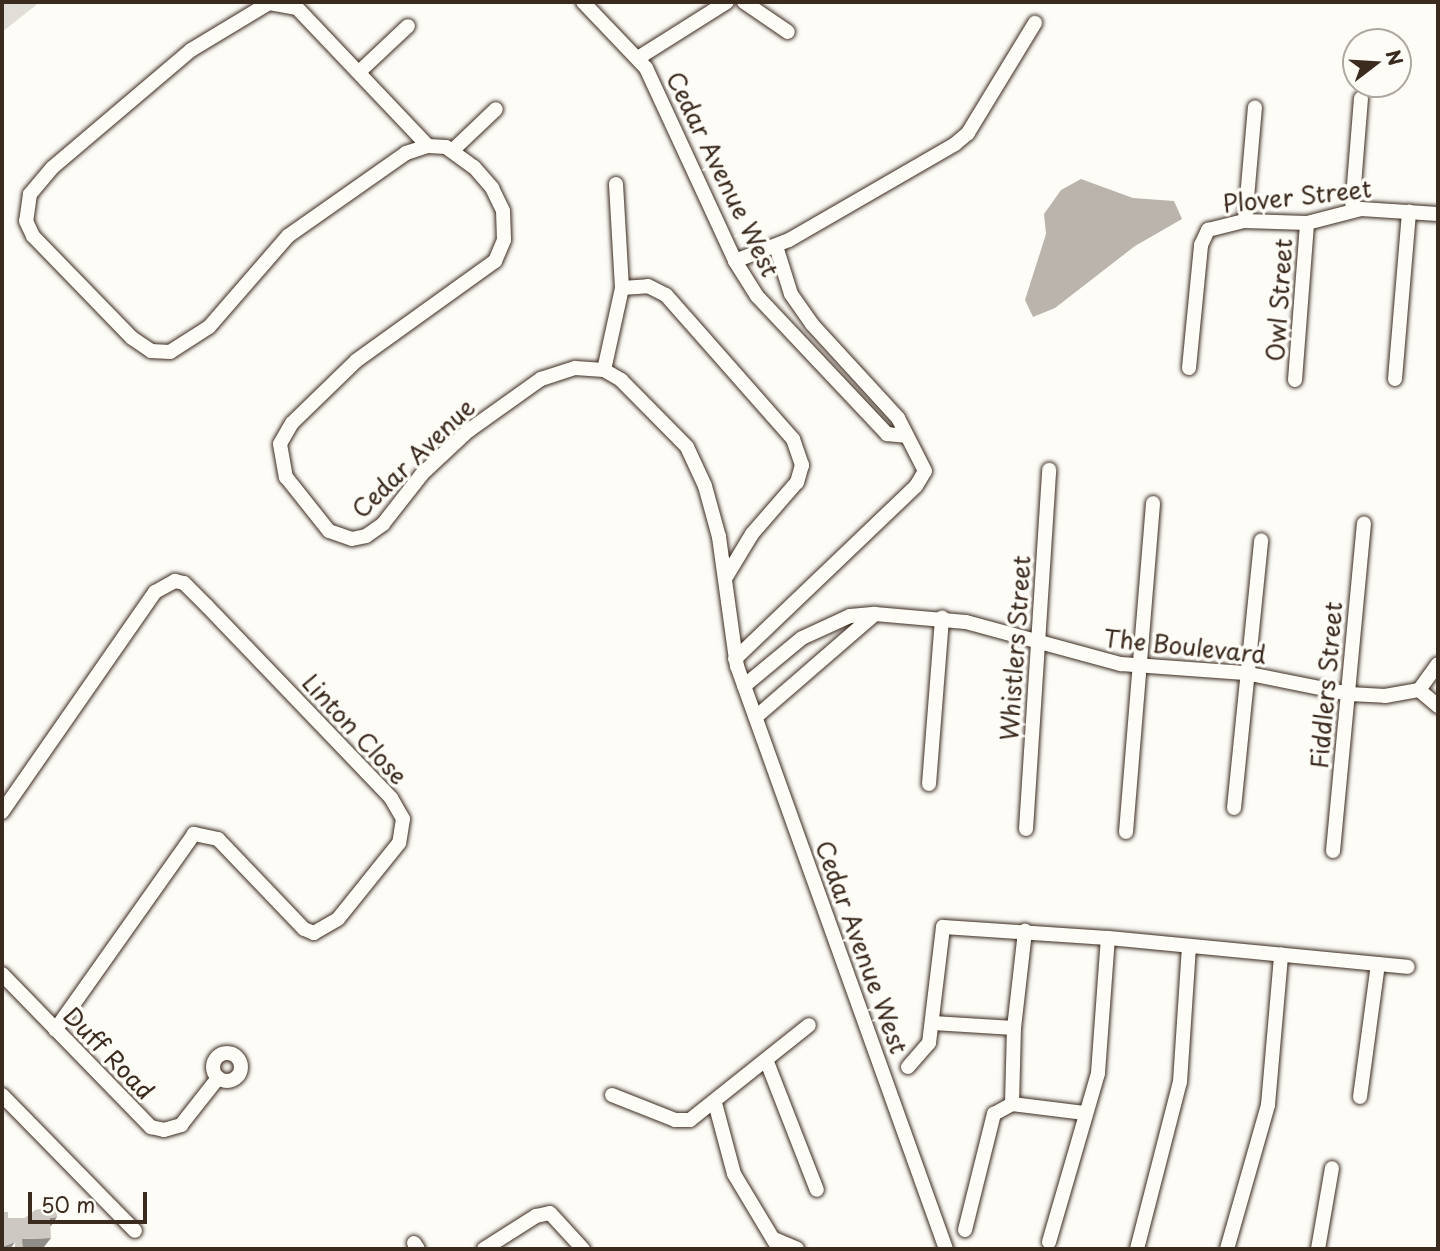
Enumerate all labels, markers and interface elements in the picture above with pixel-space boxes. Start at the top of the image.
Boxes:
north arrow [1342,28,1412,98]
text: N [1380,46,1411,69]
street label: Cedar Avenue West [661,67,785,281]
street label: Plover Street [1221,174,1373,218]
street label: Owl Street [1260,237,1298,363]
street label: Cedar Avenue [346,392,480,524]
street label: Whistlers Street [994,554,1036,742]
street label: Fiddlers Street [1304,600,1348,770]
street label: The Boulevard [1101,623,1269,669]
street label: Linton Close [297,668,413,790]
street label: Cedar Avenue West [810,837,914,1057]
street label: Duff Road [58,1001,160,1105]
scale bar [32,1178,150,1222]
text: 50 m [41,1188,95,1220]

